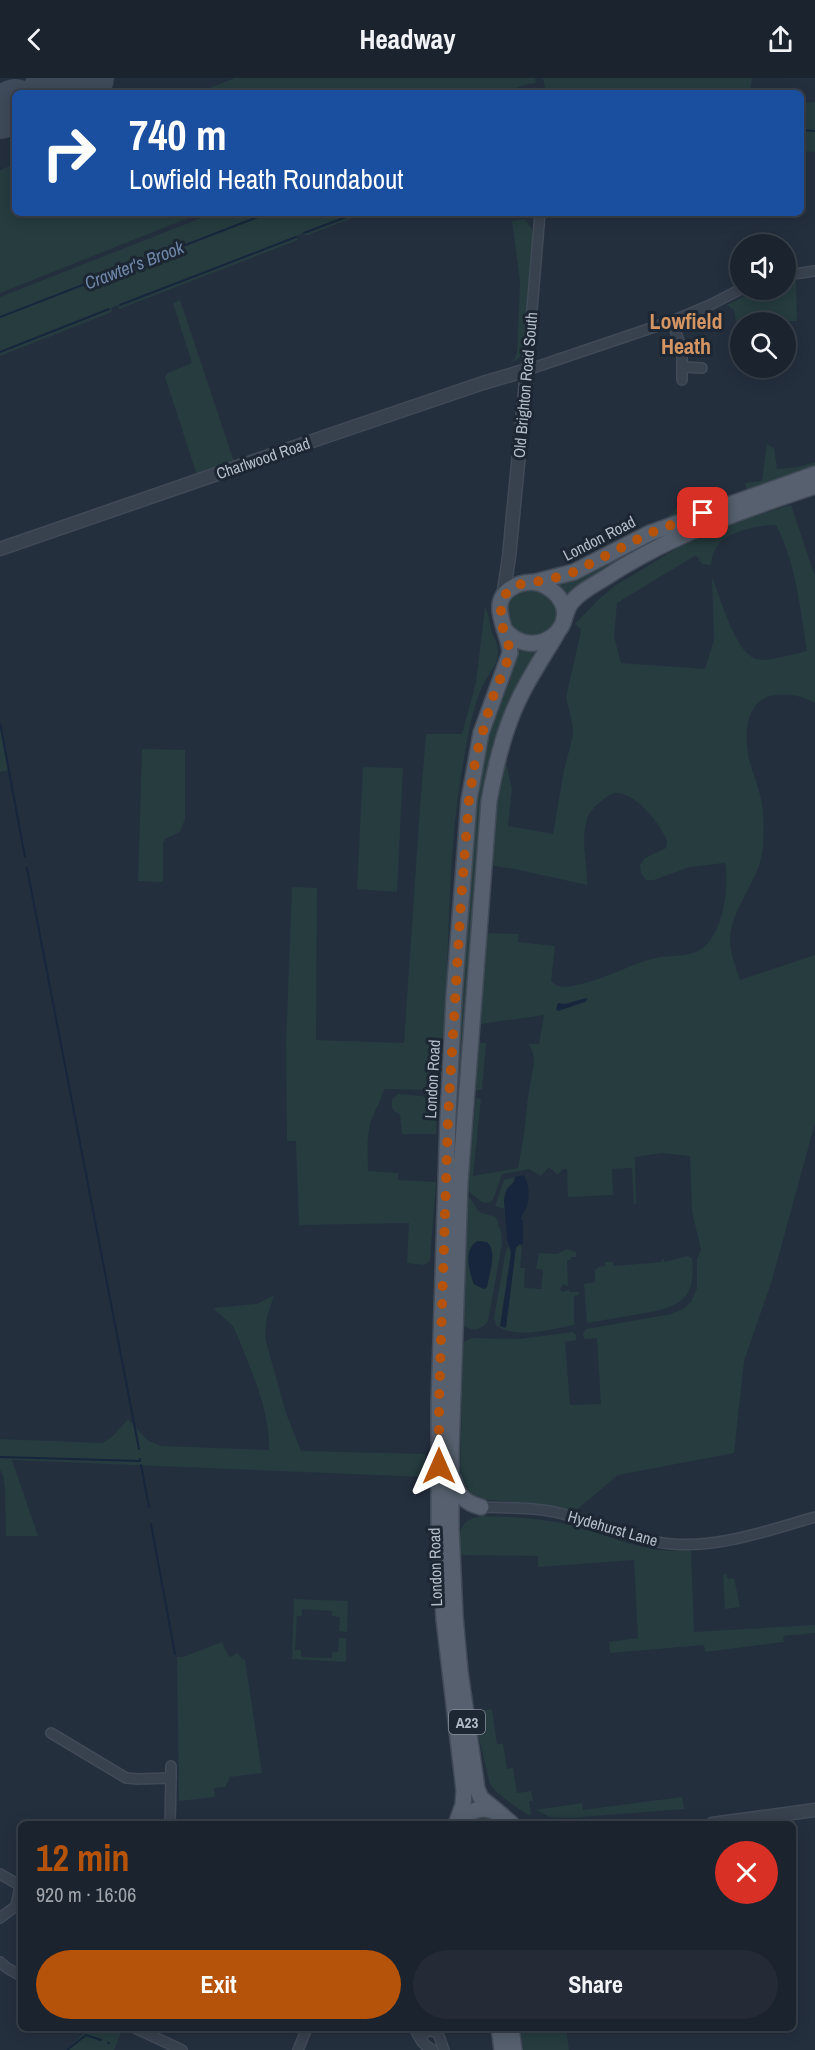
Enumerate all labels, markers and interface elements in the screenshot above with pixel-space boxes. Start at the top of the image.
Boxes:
text: Headway [360,21,456,57]
icon: back [18,23,51,56]
icon: share [764,23,797,56]
text: 740 m [129,107,227,163]
icon: right [30,114,108,192]
text: Lowfield Heath Roundabout [129,161,403,197]
water label: Crawter's Brook [81,234,188,295]
map controls [730,234,796,378]
button: sound [730,234,796,300]
district label: Lowfield Heath [649,306,723,361]
street label: Old Brighton Road South [508,311,542,459]
button: search [730,312,796,378]
street label: Charlwood Road [213,432,313,484]
pin [677,487,728,538]
icon: arrive [686,496,719,529]
street label: London Road [559,510,639,566]
street label: London Road [419,1039,445,1119]
position arrow [407,1434,471,1498]
street label: Hydehurst Lane [565,1505,661,1551]
street label: London Road [423,1527,447,1607]
road number: A23 [449,1710,485,1734]
text: 12 min [36,1834,130,1882]
button: close [715,1841,778,1904]
text: 920 m · 16:06 [36,1881,136,1908]
button: Exit [36,1950,401,2019]
button: Share [413,1950,778,2019]

